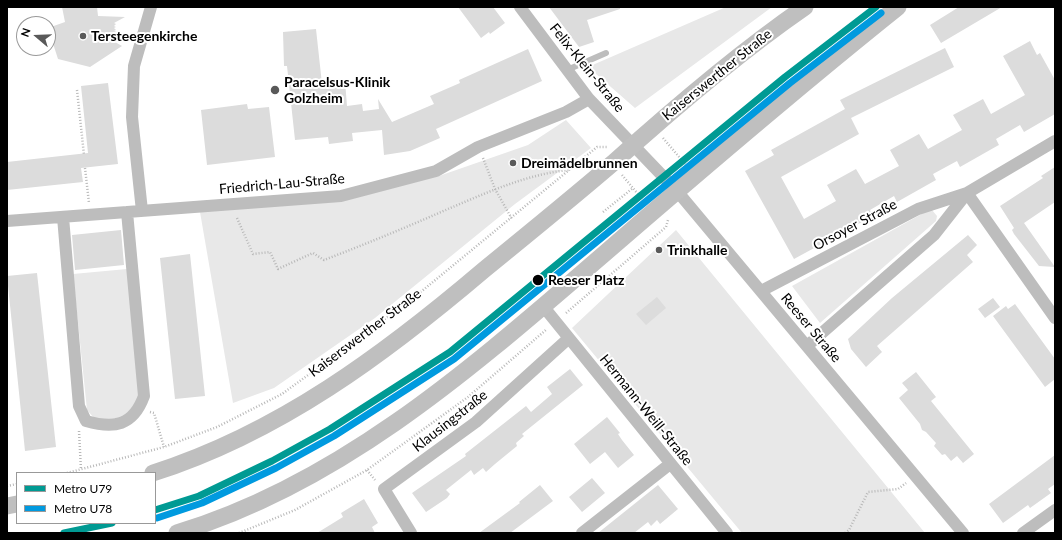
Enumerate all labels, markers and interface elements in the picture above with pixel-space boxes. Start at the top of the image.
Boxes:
north arrow [16,16,56,56]
street label: Felix-Klein-Straße [546,20,628,116]
text: N [18,26,33,38]
street label: Kaiserswerther Straße [659,26,775,124]
place label: Tersteegenkirche [91,28,197,44]
marker: Tersteegenkirche [78,31,88,41]
place label: Paracelsus-Klinik Golzheim [284,74,390,106]
marker: Paracelsus-Klinik Golzheim [269,84,281,96]
place label: Dreimädelbrunnen [521,155,638,171]
marker: Dreimädelbrunnen [508,158,518,168]
street label: Friedrich-Lau-Straße [218,170,346,198]
street label: Orsoyer Straße [810,196,900,254]
place label: Trinkhalle [667,242,728,258]
marker: Trinkhalle [654,245,664,255]
place label: Reeser Platz [548,272,625,288]
marker: Reeser Platz [531,273,545,287]
street label: Kaiserswerther Straße [306,285,424,381]
street label: Reeser Straße [777,290,845,366]
street label: Hermann-Weill-Straße [596,351,696,469]
street label: Klausingstraße [409,387,491,455]
legend [16,472,156,524]
text: Metro U79 [54,481,112,496]
text: Metro U78 [54,501,112,516]

